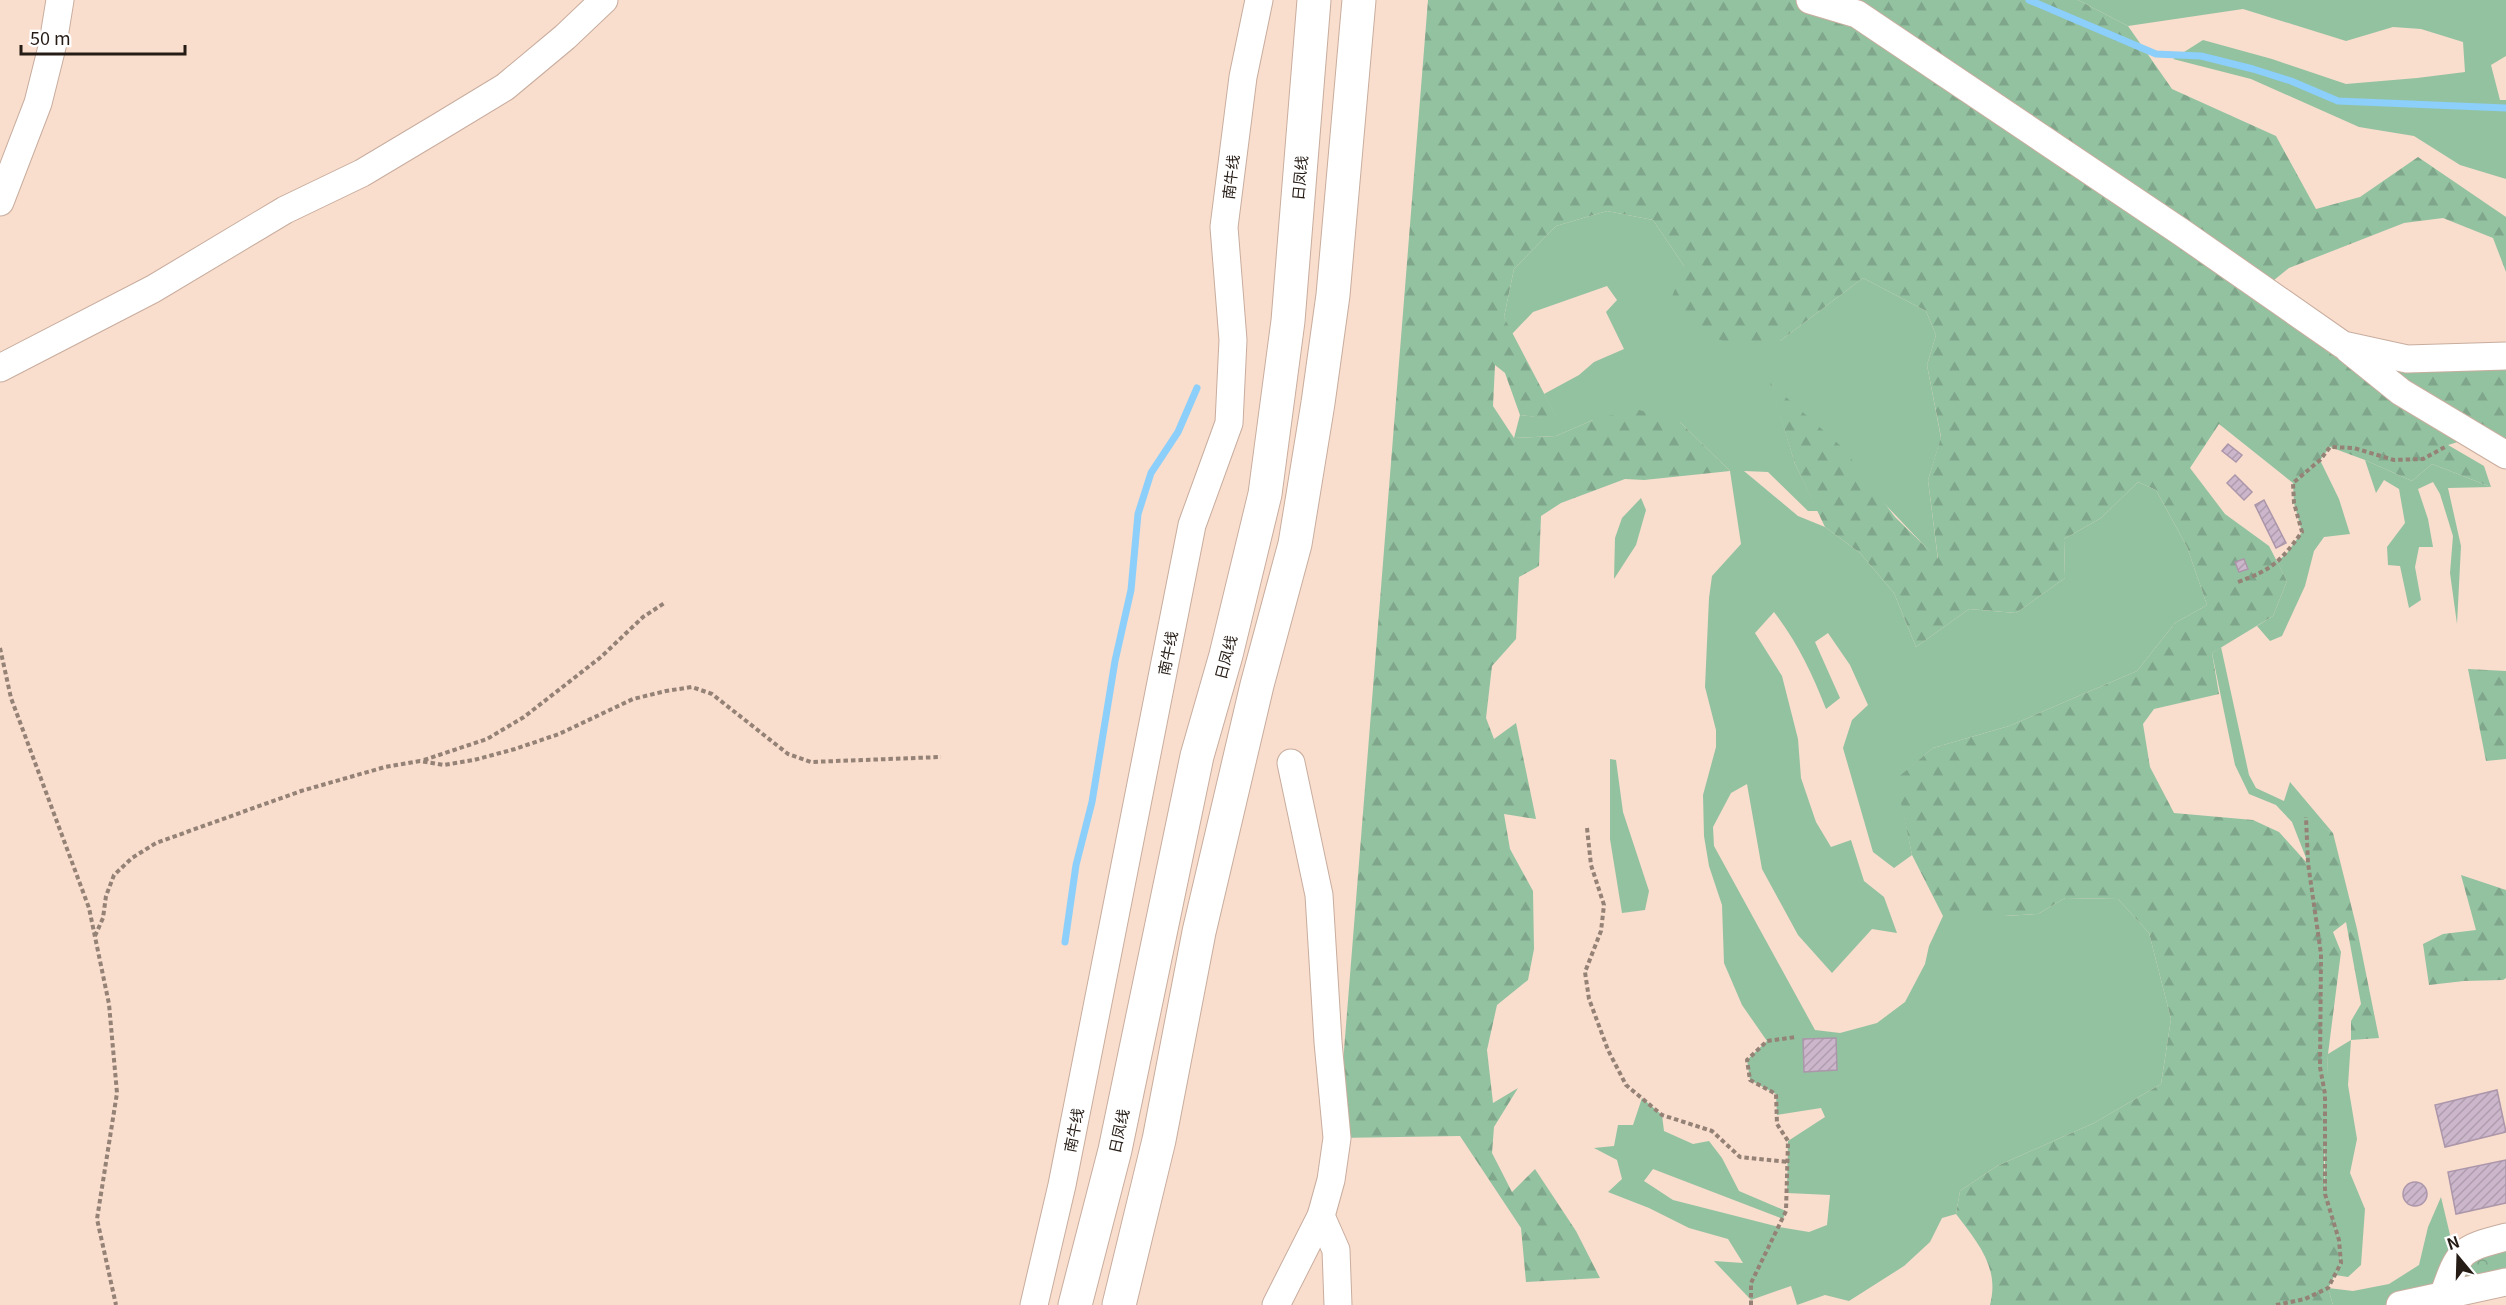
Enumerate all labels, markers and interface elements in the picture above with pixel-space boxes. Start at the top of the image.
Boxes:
scale bar [21,18,184,56]
text: 50 m [30,24,71,50]
street label: 南牛线 [1217,153,1243,201]
street label: 日凤线 [1287,155,1311,201]
street label: 南牛线 [1152,629,1182,677]
street label: 日凤线 [1209,633,1241,681]
street label: 南牛线 [1058,1106,1088,1154]
street label: 日凤线 [1103,1107,1133,1155]
north arrow [2428,1227,2488,1287]
text: N [2443,1229,2462,1255]

